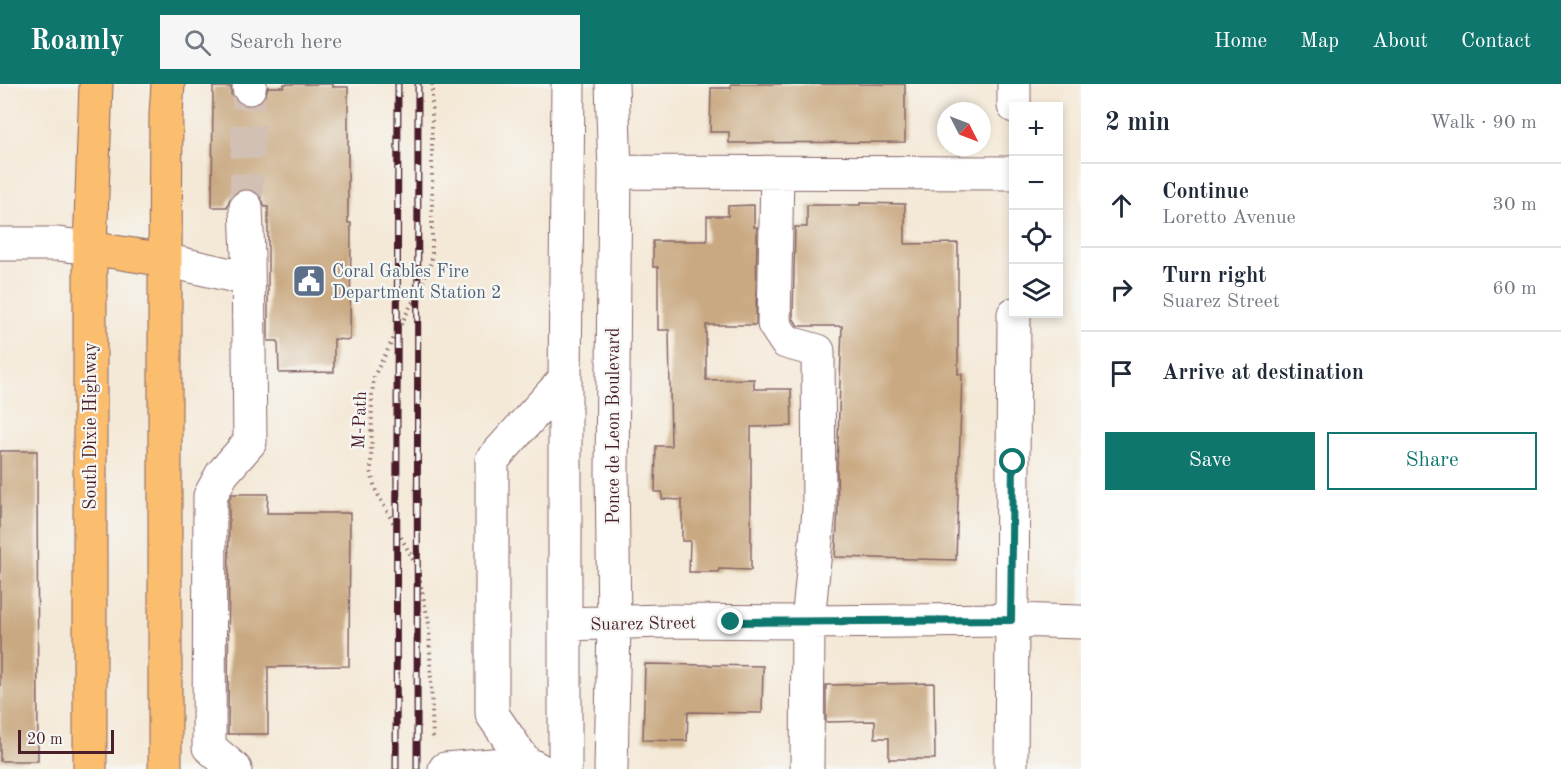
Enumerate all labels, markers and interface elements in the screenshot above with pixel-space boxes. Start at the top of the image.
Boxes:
search box [160,15,580,69]
icon: search [181,26,214,59]
text: Roamly [30,28,124,56]
text: Search here [229,31,342,53]
text: Home [1214,31,1267,52]
text: Map [1300,31,1339,52]
text: About [1372,31,1428,52]
text: Contact [1461,31,1531,52]
north arrow [937,102,991,156]
map controls [1009,102,1063,318]
button: + [1009,102,1063,156]
text: 2 min [1105,110,1170,136]
text: Walk · 90 m [1430,113,1537,133]
button: − [1009,156,1063,210]
text: Continue [1162,181,1249,203]
icon: ahead [1105,189,1138,222]
text: 30 m [1492,195,1537,215]
text: Loretto Avenue [1162,208,1296,228]
button: locate [1009,210,1063,264]
public building icon: Coral Gables Fire Department Station 2 [291,263,327,299]
place label: Coral Gables Fire Department Station 2 [332,263,502,302]
button: layers [1009,264,1063,318]
text: Turn right [1162,265,1266,287]
icon: right [1105,273,1138,306]
text: 60 m [1492,279,1537,299]
text: Suarez Street [1162,292,1280,312]
street label: Ponce de Leon Boulevard [605,328,623,524]
street label: South Dixie Highway [82,342,100,510]
icon: arrive [1105,357,1138,390]
text: Arrive at destination [1162,362,1364,384]
street label: M-Path [350,390,370,449]
button: Save [1105,432,1315,490]
button: Share [1327,432,1537,490]
route start [999,448,1025,474]
route end [717,608,743,634]
street label: Suarez Street [590,614,696,634]
scale bar [18,727,114,754]
text: 20 m [27,732,63,748]

